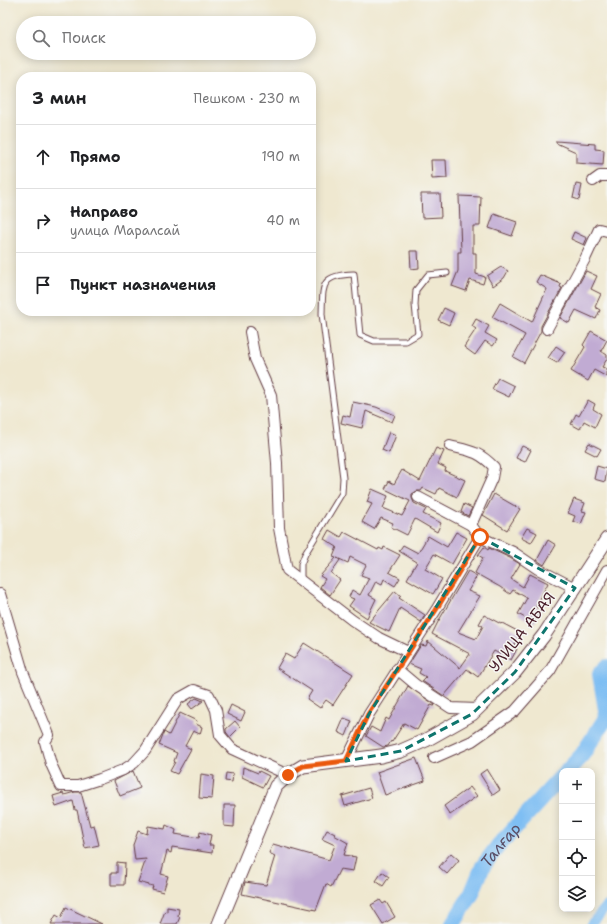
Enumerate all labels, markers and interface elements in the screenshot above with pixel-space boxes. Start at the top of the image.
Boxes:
search box [16,16,316,60]
icon: search [30,27,52,49]
text: Поиск [62,28,106,48]
text: 3 мин [32,87,87,109]
text: Пешком · 230 m [194,90,300,107]
icon: ahead [32,146,54,168]
text: Прямо [70,147,120,167]
text: 190 m [261,148,300,165]
text: Направо [70,202,138,222]
icon: right [32,210,54,232]
text: 40 m [266,212,300,229]
text: улица Маралсай [70,222,180,239]
icon: arrive [32,274,54,296]
text: Пункт назначения [70,275,216,295]
route start [471,528,489,546]
street label: УЛИЦА АБАЯ [484,588,560,676]
route end [279,766,297,784]
map controls [559,768,595,912]
button: + [559,768,595,804]
button: − [559,804,595,840]
water label: Талғар [475,818,525,871]
button: locate [559,840,595,876]
button: layers [559,876,595,912]

